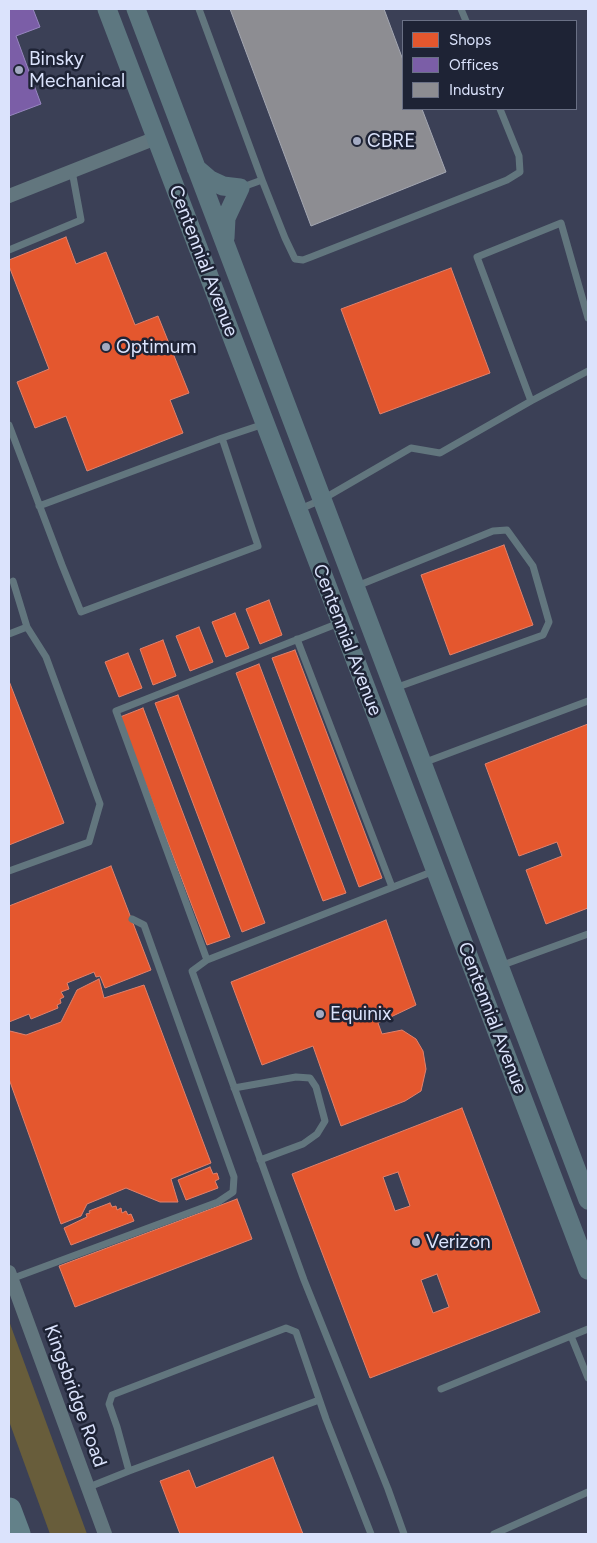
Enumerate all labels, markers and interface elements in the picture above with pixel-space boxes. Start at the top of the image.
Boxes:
legend [402,20,577,110]
text: Shops [449,31,491,49]
place label: Binsky Mechanical [29,48,125,92]
text: Offices [449,56,499,74]
marker: Binsky Mechanical [13,64,25,76]
text: Industry [449,81,504,99]
place label: CBRE [367,130,415,152]
marker: CBRE [351,135,363,147]
street label: Centennial Avenue [164,182,242,340]
place label: Optimum [116,336,197,358]
marker: Optimum [100,341,112,353]
street label: Centennial Avenue [308,561,386,719]
street label: Centennial Avenue [453,939,531,1097]
place label: Equinix [330,1003,391,1025]
marker: Equinix [314,1008,326,1020]
place label: Verizon [426,1231,491,1253]
marker: Verizon [410,1236,422,1248]
street label: Kingsbridge Road [39,1322,111,1470]

